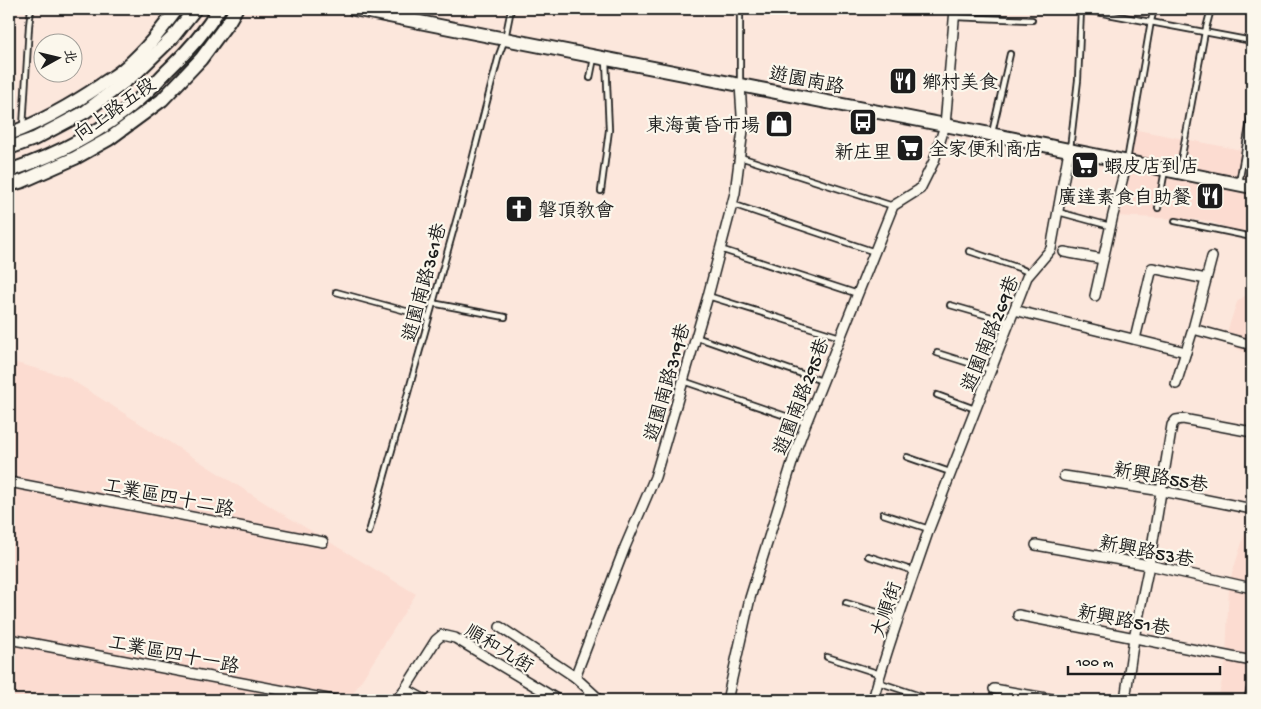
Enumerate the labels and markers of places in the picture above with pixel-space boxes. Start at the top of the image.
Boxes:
restaurant icon: 鄉村美食 [888,66,918,96]
place label: 鄉村美食 [922,72,998,96]
bus stop icon: 新庄里 [848,107,878,137]
shop icon: 東海黃昏市場 [764,109,794,139]
place label: 東海黃昏市場 [646,115,760,139]
supermarket icon: 全家便利商店 [895,133,925,163]
place label: 全家便利商店 [929,139,1043,163]
place label: 新庄里 [834,142,892,166]
supermarket icon: 蝦皮店到店 [1070,150,1100,180]
place label: 蝦皮店到店 [1104,156,1199,180]
restaurant icon: 廣達素食自助餐 [1195,181,1225,211]
place label: 廣達素食自助餐 [1058,187,1191,211]
church icon: 磐頂教會 [504,194,534,224]
place label: 磐頂教會 [538,200,614,224]

